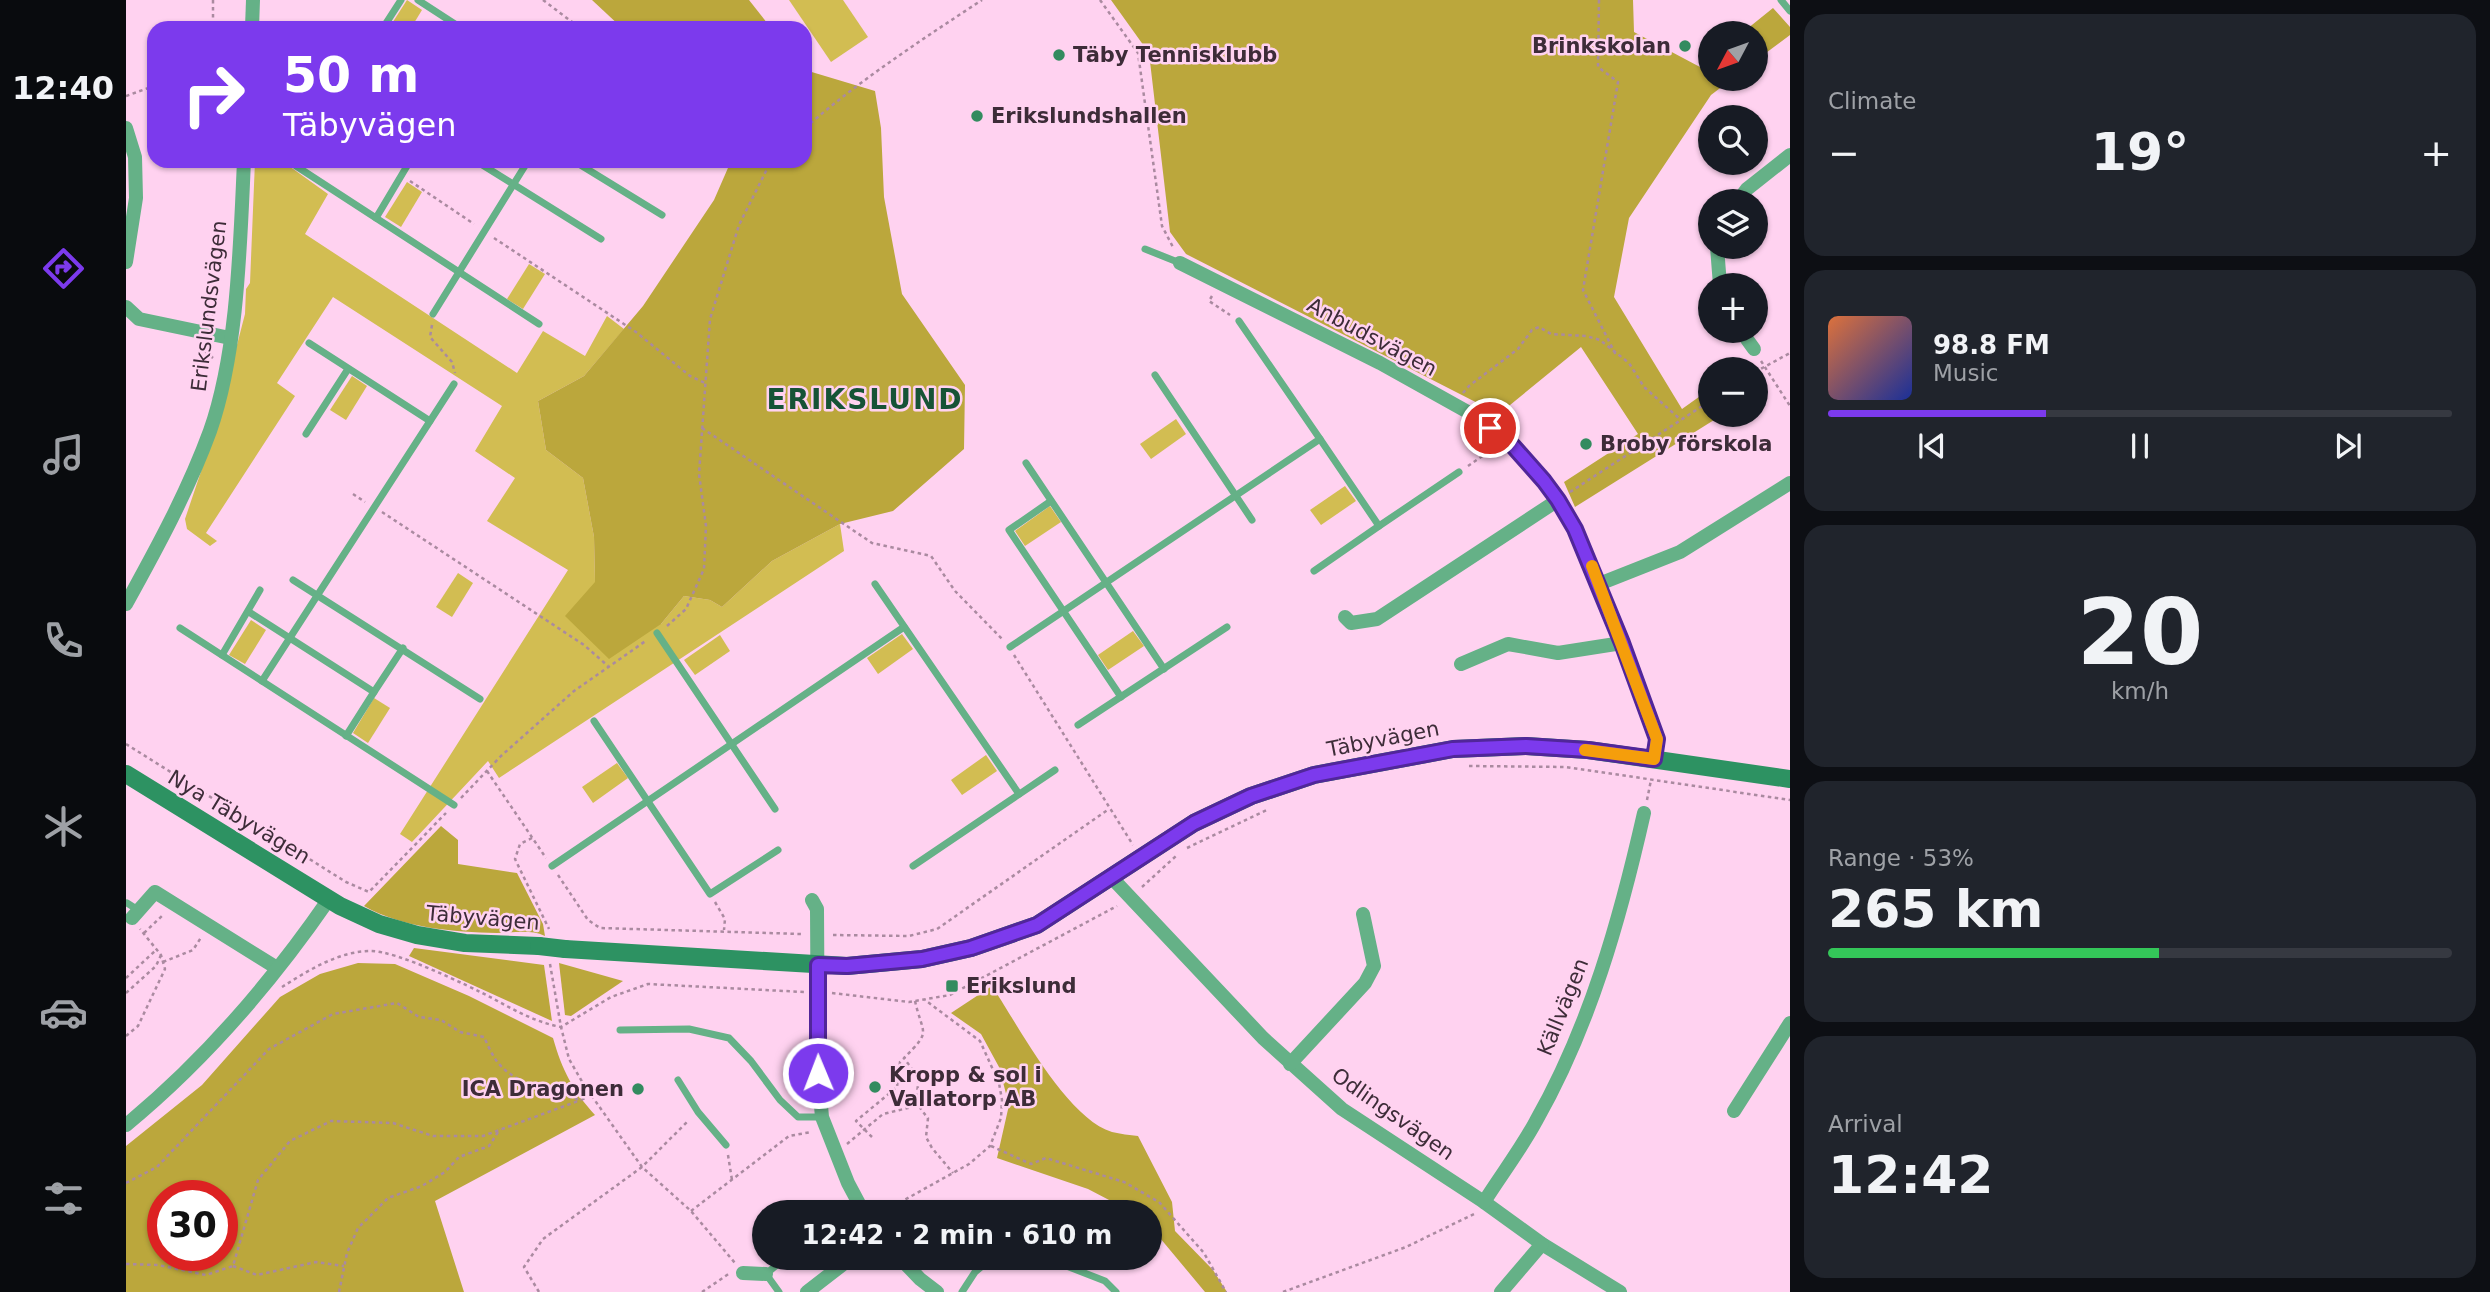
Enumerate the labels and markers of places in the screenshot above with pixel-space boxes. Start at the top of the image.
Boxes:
place label: Brinkskolan [1532,34,1671,58]
marker: Brinkskolan [1677,38,1693,54]
place label: Täby Tennisklubb [1073,43,1277,67]
marker: Täby Tennisklubb [1051,47,1067,63]
place label: Erikslundshallen [991,104,1187,128]
marker: Erikslundshallen [969,108,985,124]
pin [1460,398,1520,458]
place label: Broby förskola [1600,432,1772,456]
marker: Broby förskola [1578,436,1594,452]
place label: Erikslund [966,974,1077,998]
marker: Erikslund [944,978,960,994]
place label: Kropp & sol i Vallatorp AB [889,1063,1042,1111]
place label: ICA Dragonen [462,1077,624,1101]
marker: Kropp & sol i Vallatorp AB [867,1079,883,1095]
marker: ICA Dragonen [630,1081,646,1097]

